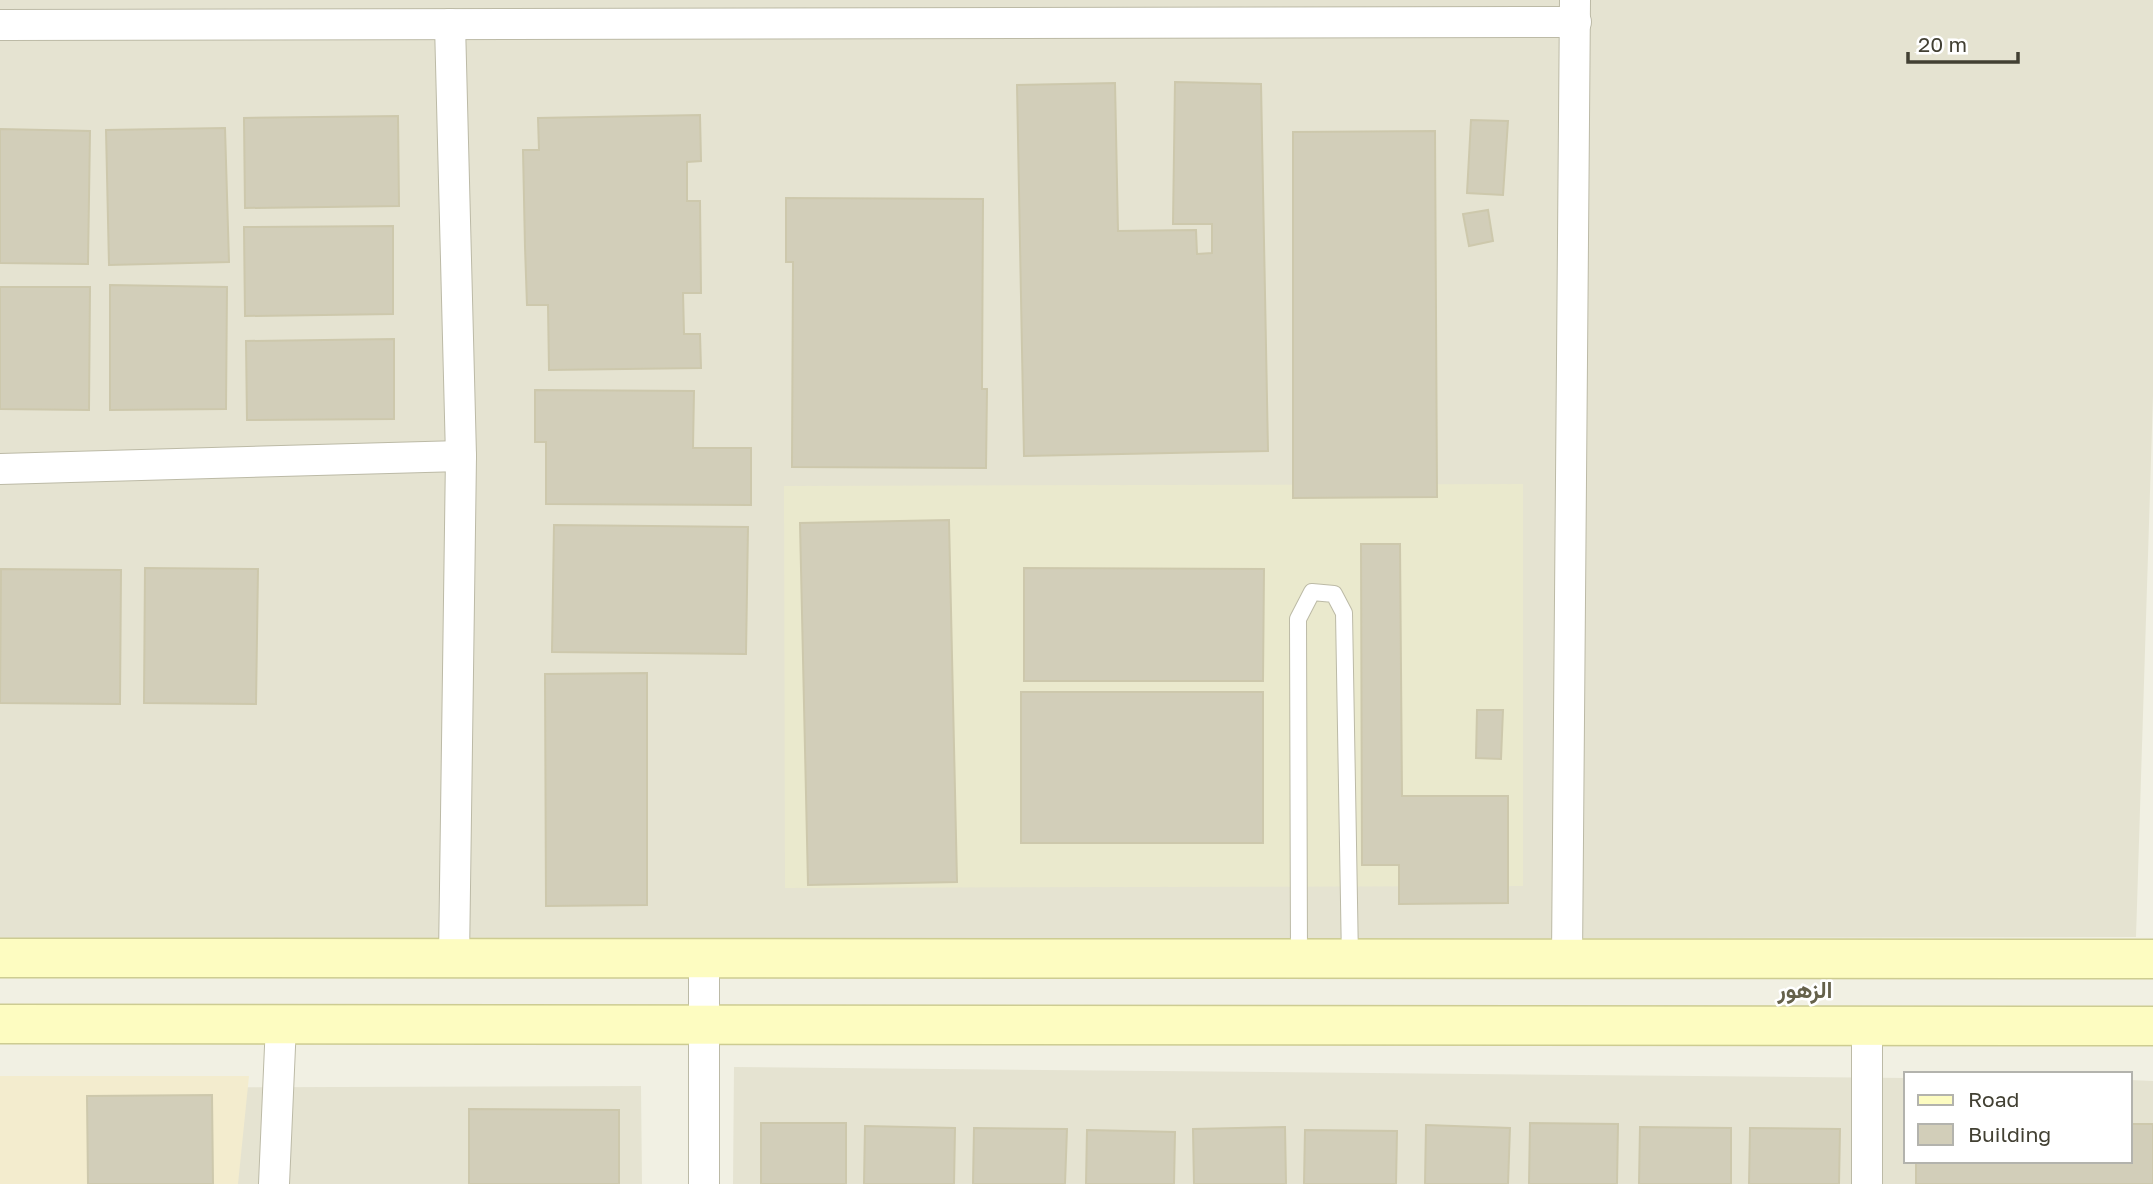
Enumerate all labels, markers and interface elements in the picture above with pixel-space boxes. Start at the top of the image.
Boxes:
scale bar [1908,21,2018,65]
text: 20 m [1918,31,1967,57]
district label: الزهور [1776,975,1833,1005]
legend [1904,1072,2132,1163]
text: Road [1968,1086,2019,1112]
text: Building [1968,1121,2051,1147]

